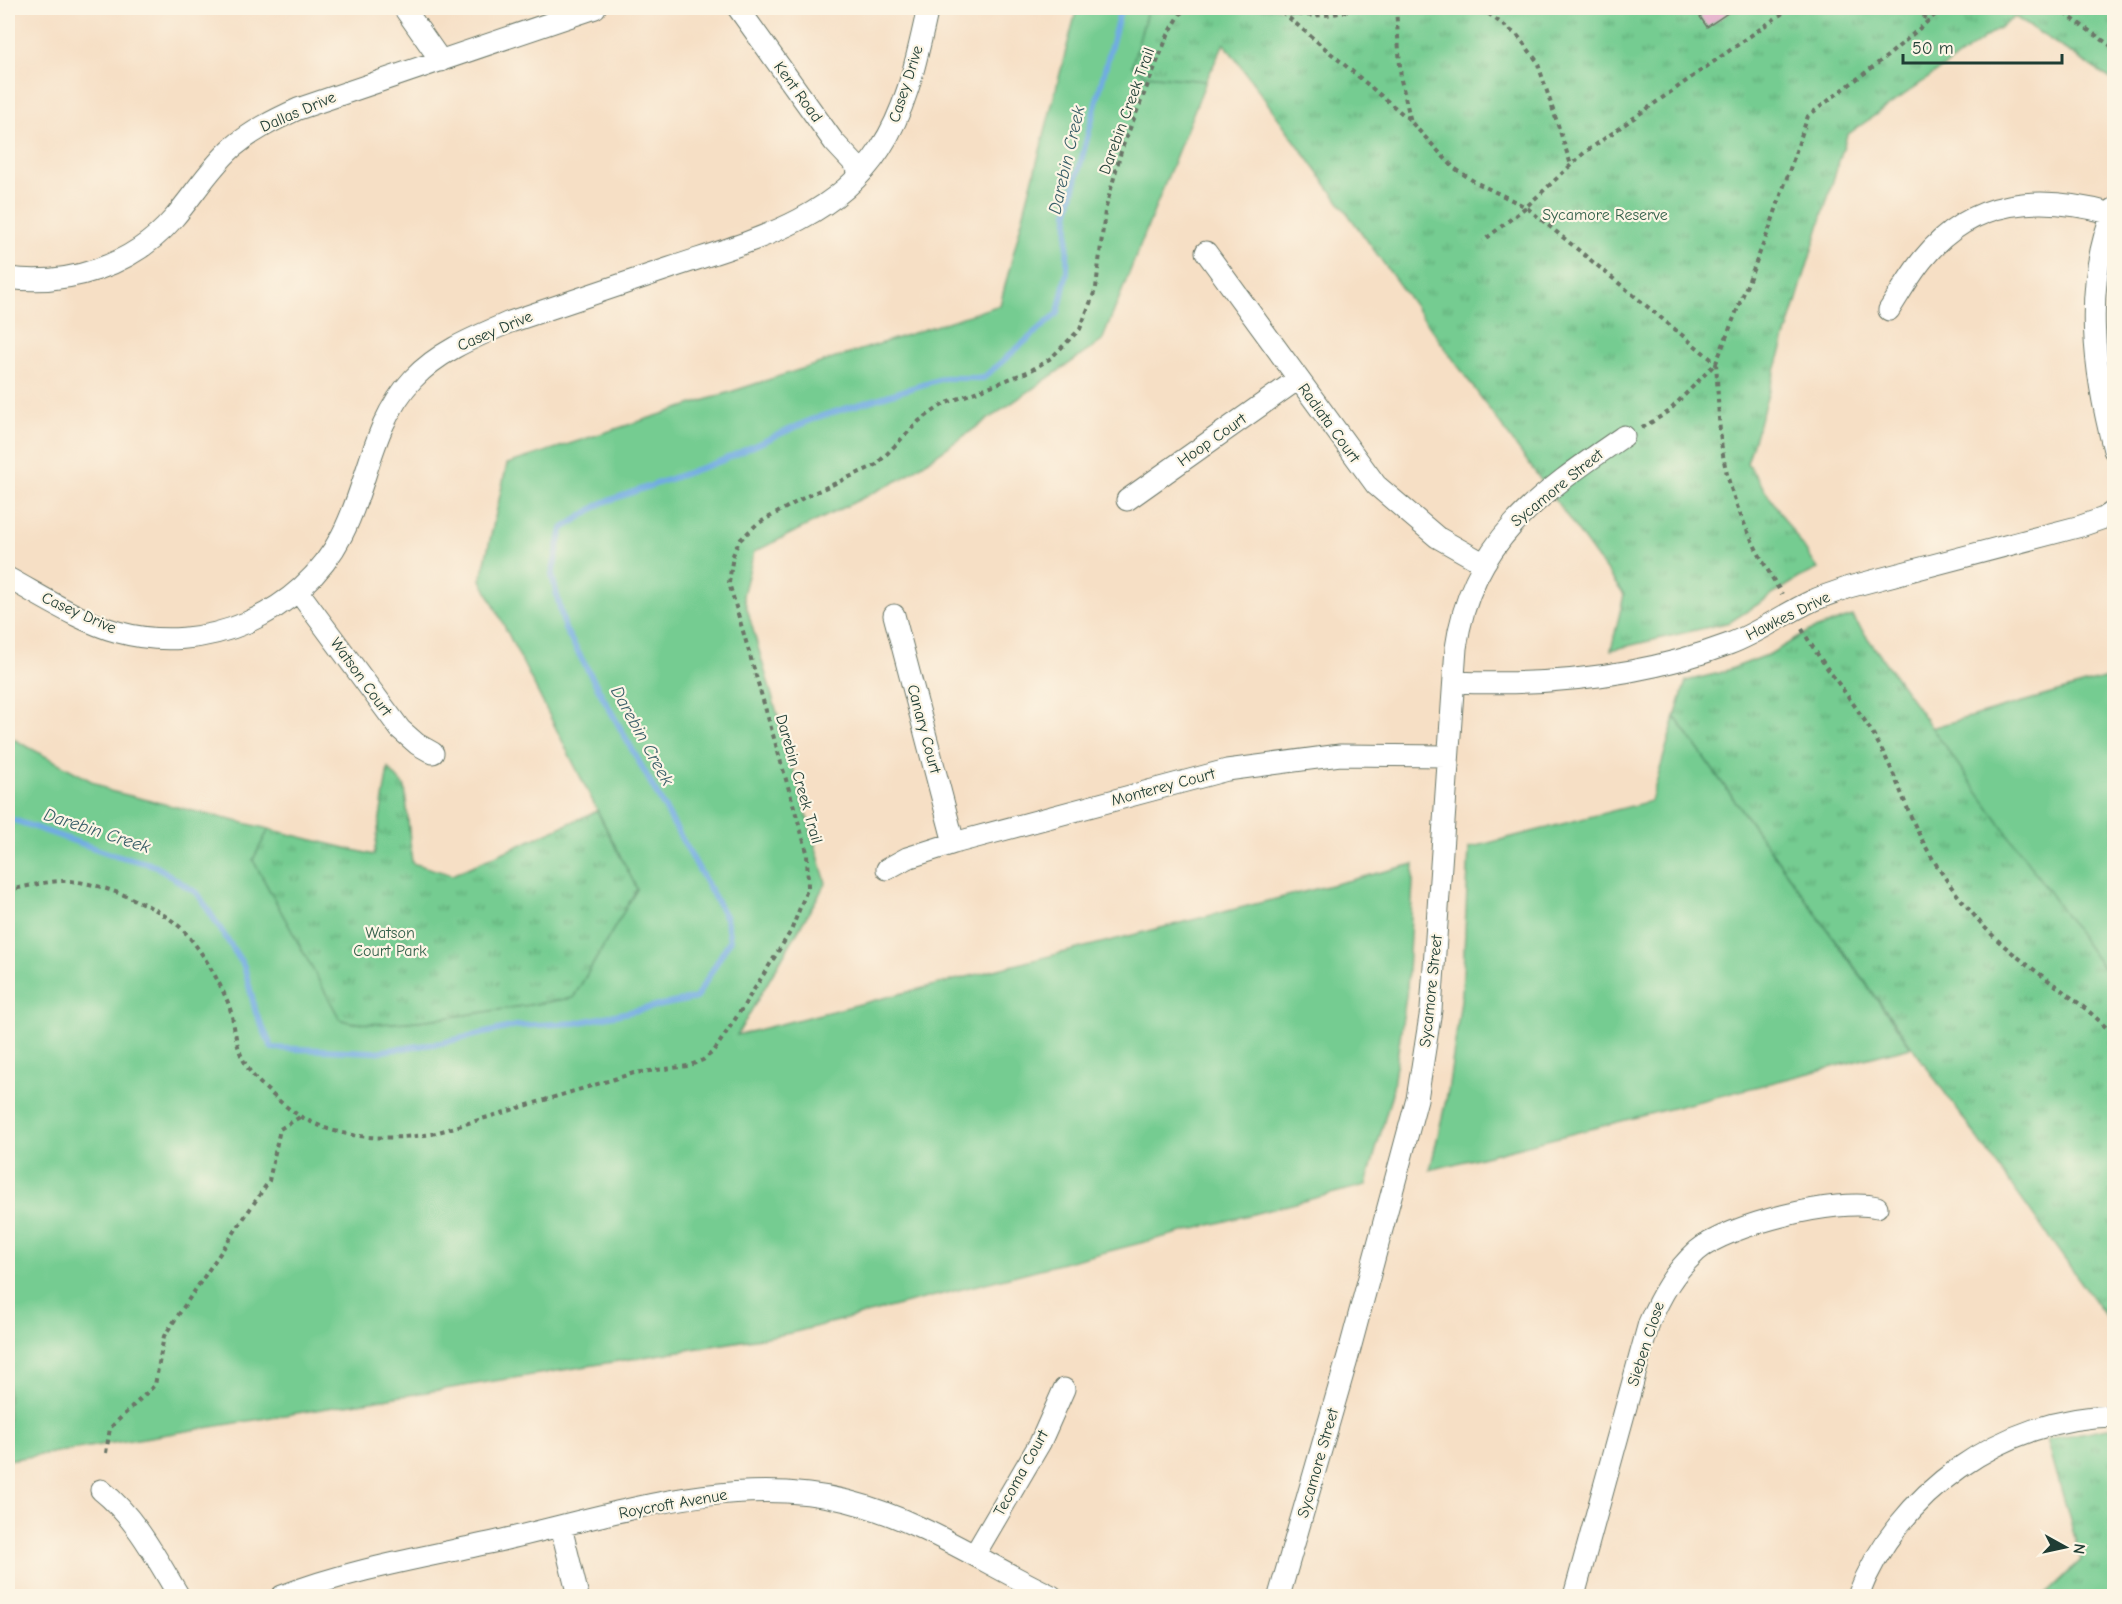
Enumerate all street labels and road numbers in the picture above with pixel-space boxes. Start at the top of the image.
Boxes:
street label: Casey Drive [885,43,927,125]
street label: Darebin Creek Trail [1096,45,1158,177]
street label: Kent Road [770,58,826,126]
street label: Dallas Drive [258,88,338,136]
street label: Casey Drive [455,307,535,355]
street label: Radiata Court [1294,380,1364,466]
street label: Hoop Court [1174,410,1250,470]
street label: Sycamore Street [1507,445,1607,531]
street label: Hawkes Drive [1743,588,1833,644]
street label: Casey Drive [39,589,119,637]
street label: Watson Court [327,634,396,720]
street label: Canary Court [903,683,945,776]
street label: Darebin Creek Trail [772,712,826,846]
street label: Monterey Court [1109,764,1217,810]
street label: Sycamore Street [1416,934,1446,1048]
street label: Sieben Close [1624,1300,1668,1388]
street label: Sycamore Street [1294,1406,1342,1520]
street label: Tecoma Court [990,1427,1052,1519]
street label: Roycroft Avenue [617,1486,729,1522]

